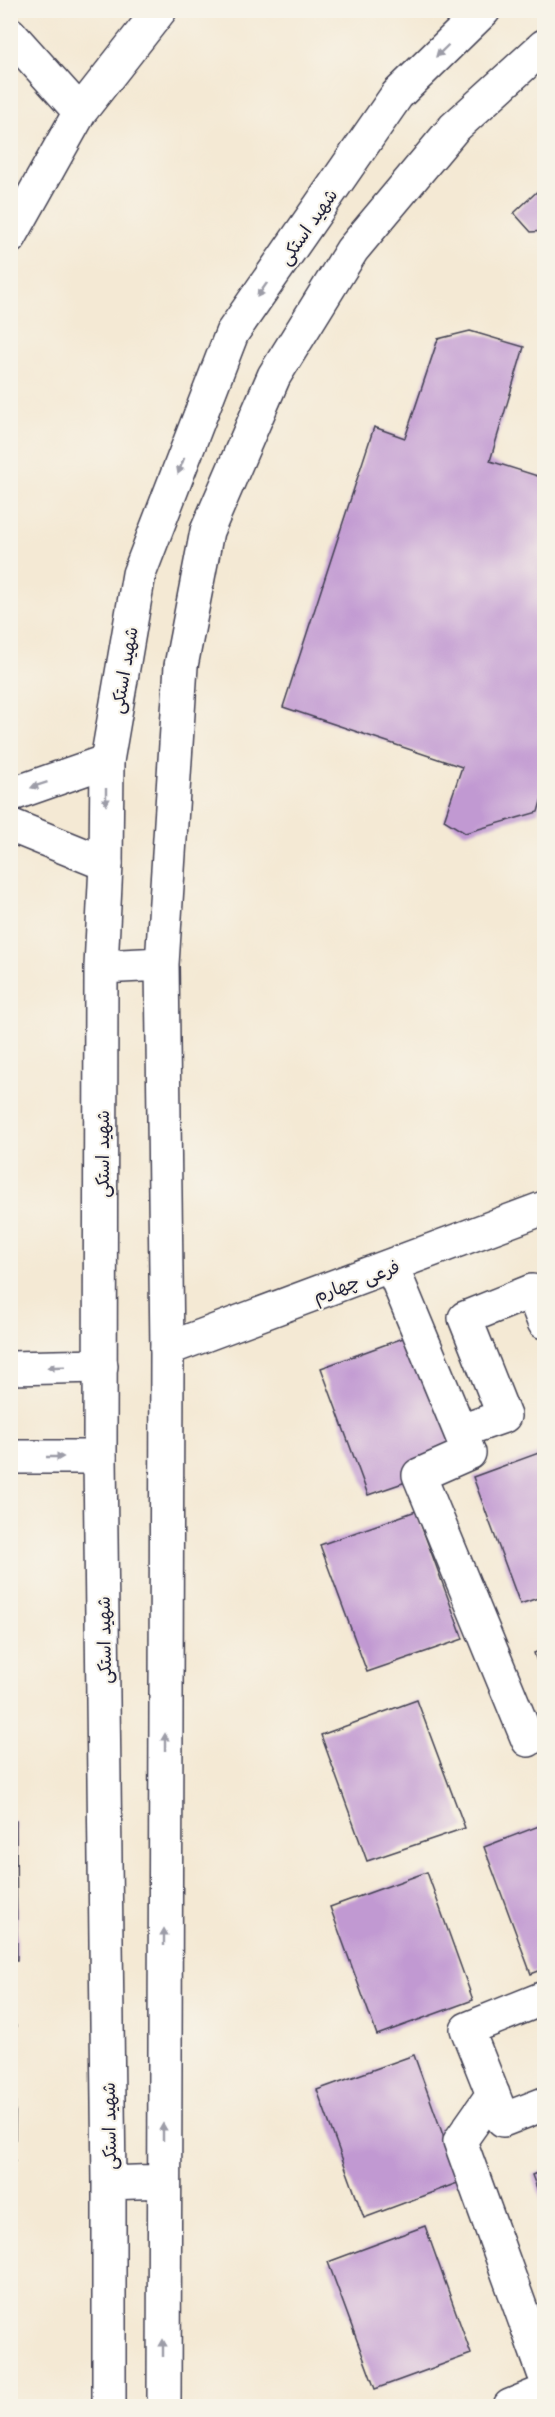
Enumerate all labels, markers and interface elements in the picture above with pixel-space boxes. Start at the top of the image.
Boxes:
one-way arrow [435,44,450,58]
street label: شهید استکی [271,182,343,270]
one-way arrow [256,281,268,297]
one-way arrow [176,457,185,475]
street label: شهید استکی [102,624,144,716]
one-way arrow [30,781,48,791]
one-way arrow [101,788,111,807]
street label: شهید استکی [88,1110,115,1198]
street label: فرعی چهارم [309,1252,404,1310]
one-way arrow [46,1362,65,1372]
one-way arrow [46,1452,65,1462]
street label: شهید استکی [89,1596,117,1684]
one-way arrow [160,1733,170,1752]
one-way arrow [159,1928,169,1947]
street label: شهید استکی [94,2082,122,2170]
one-way arrow [158,2123,168,2142]
one-way arrow [158,2339,168,2358]

